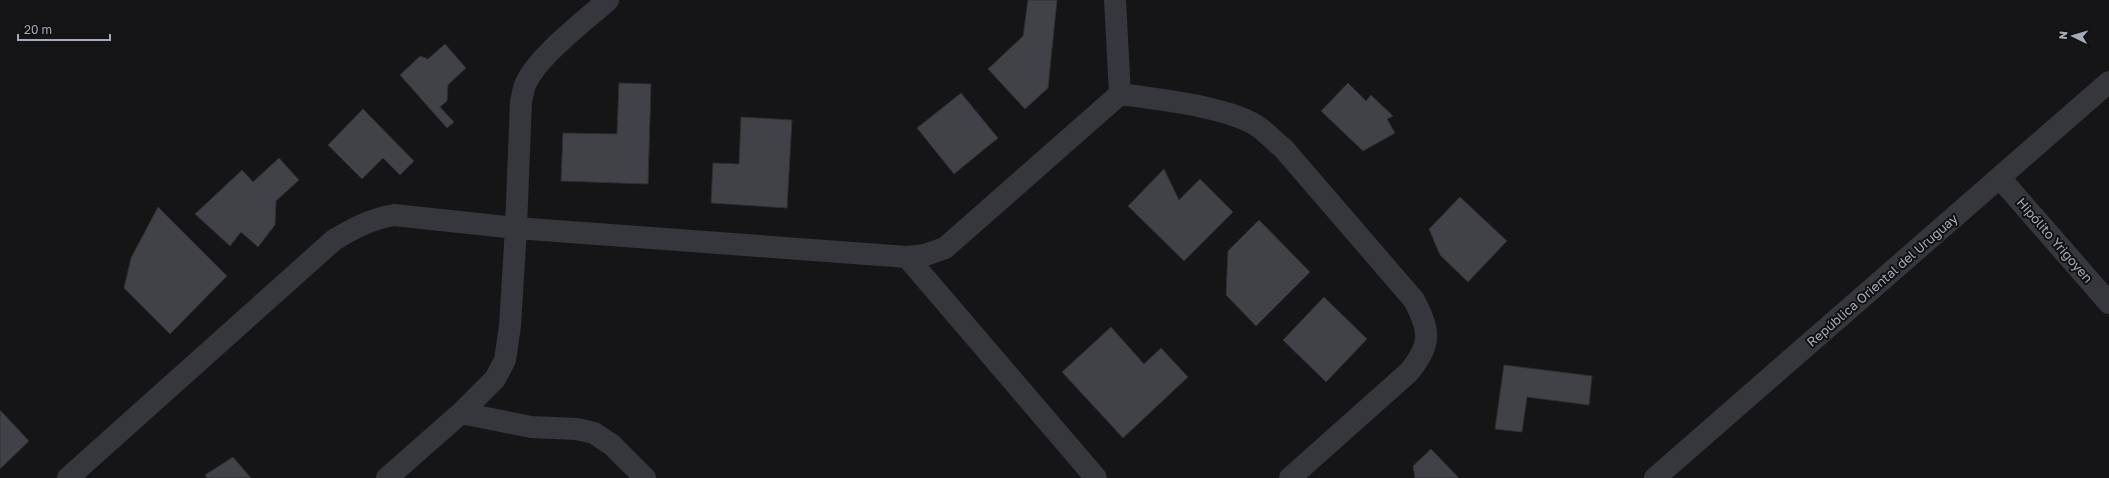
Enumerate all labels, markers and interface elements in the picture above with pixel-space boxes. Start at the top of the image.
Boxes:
scale bar [18,16,110,42]
north arrow [2053,16,2093,56]
text: 20 m [24,22,52,37]
text: N [2056,30,2069,40]
street label: Hipólito Yrigoyen [2014,194,2096,286]
street label: República Oriental del Uruguay [1803,210,1961,350]

